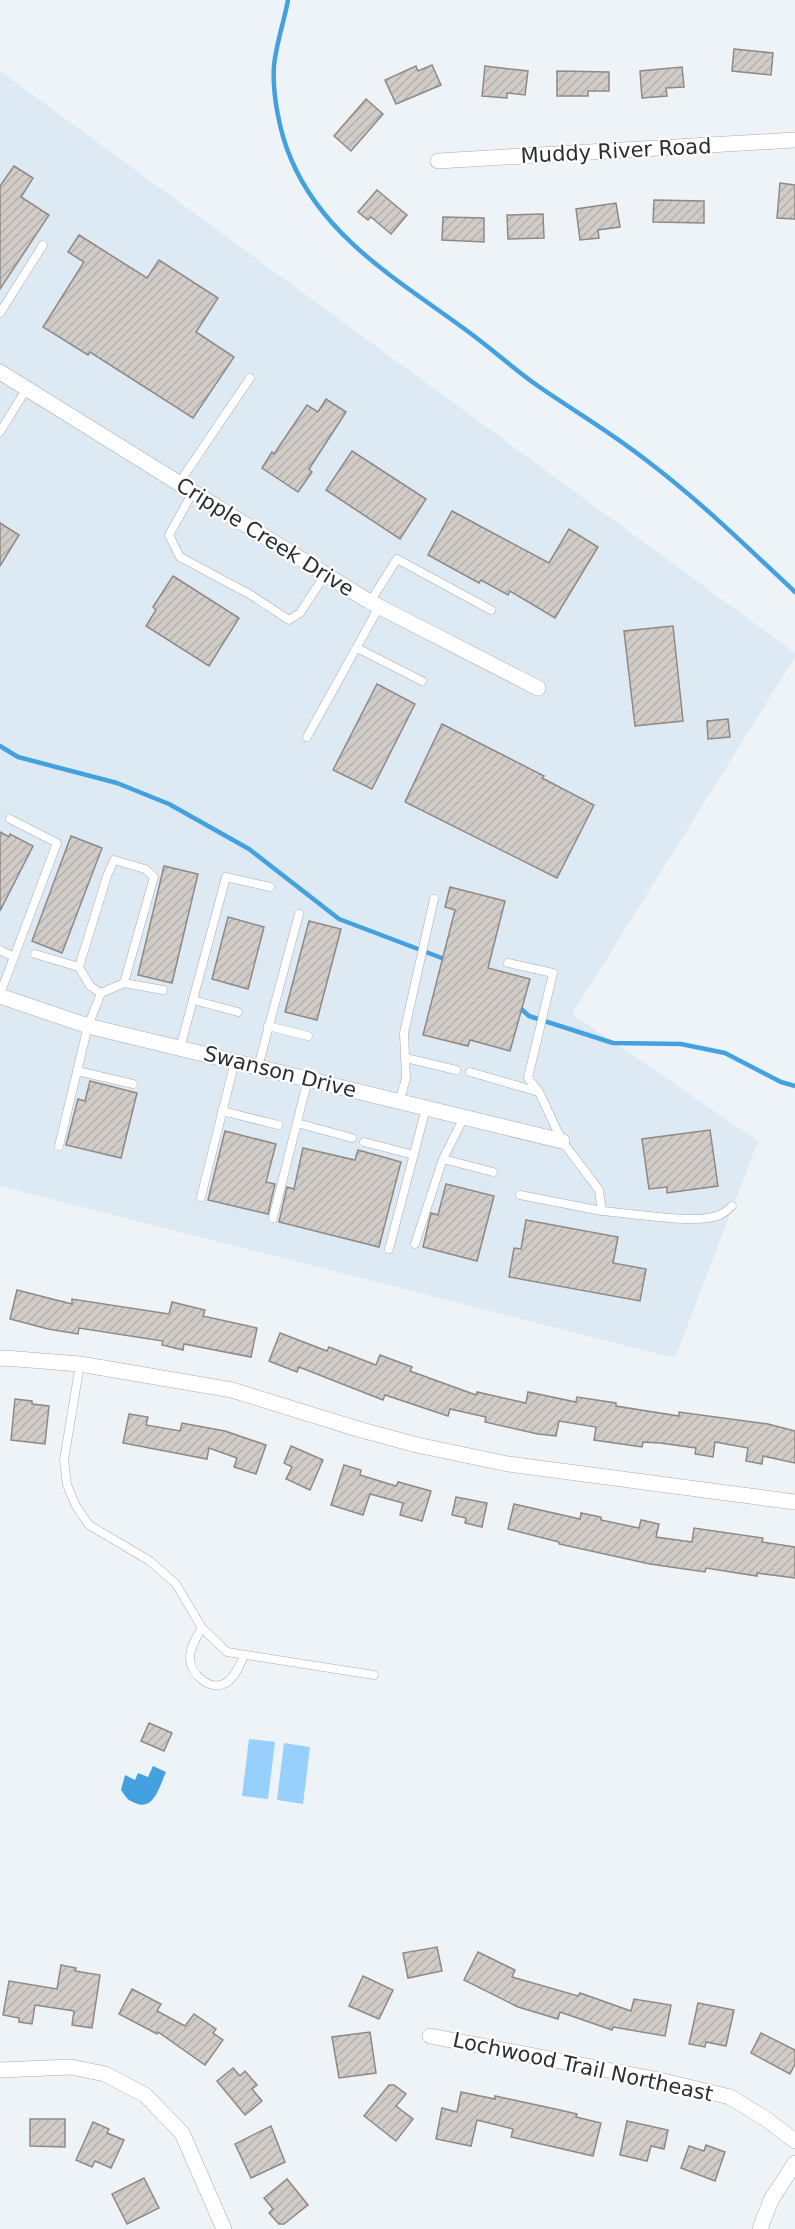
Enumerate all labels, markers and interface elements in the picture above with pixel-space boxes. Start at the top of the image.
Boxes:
street label: Muddy River Road [520,134,712,168]
street label: Cripple Creek Drive [172,473,358,601]
street label: Swanson Drive [201,1041,359,1103]
street label: Lochwood Trail Northeast [451,2028,715,2106]

